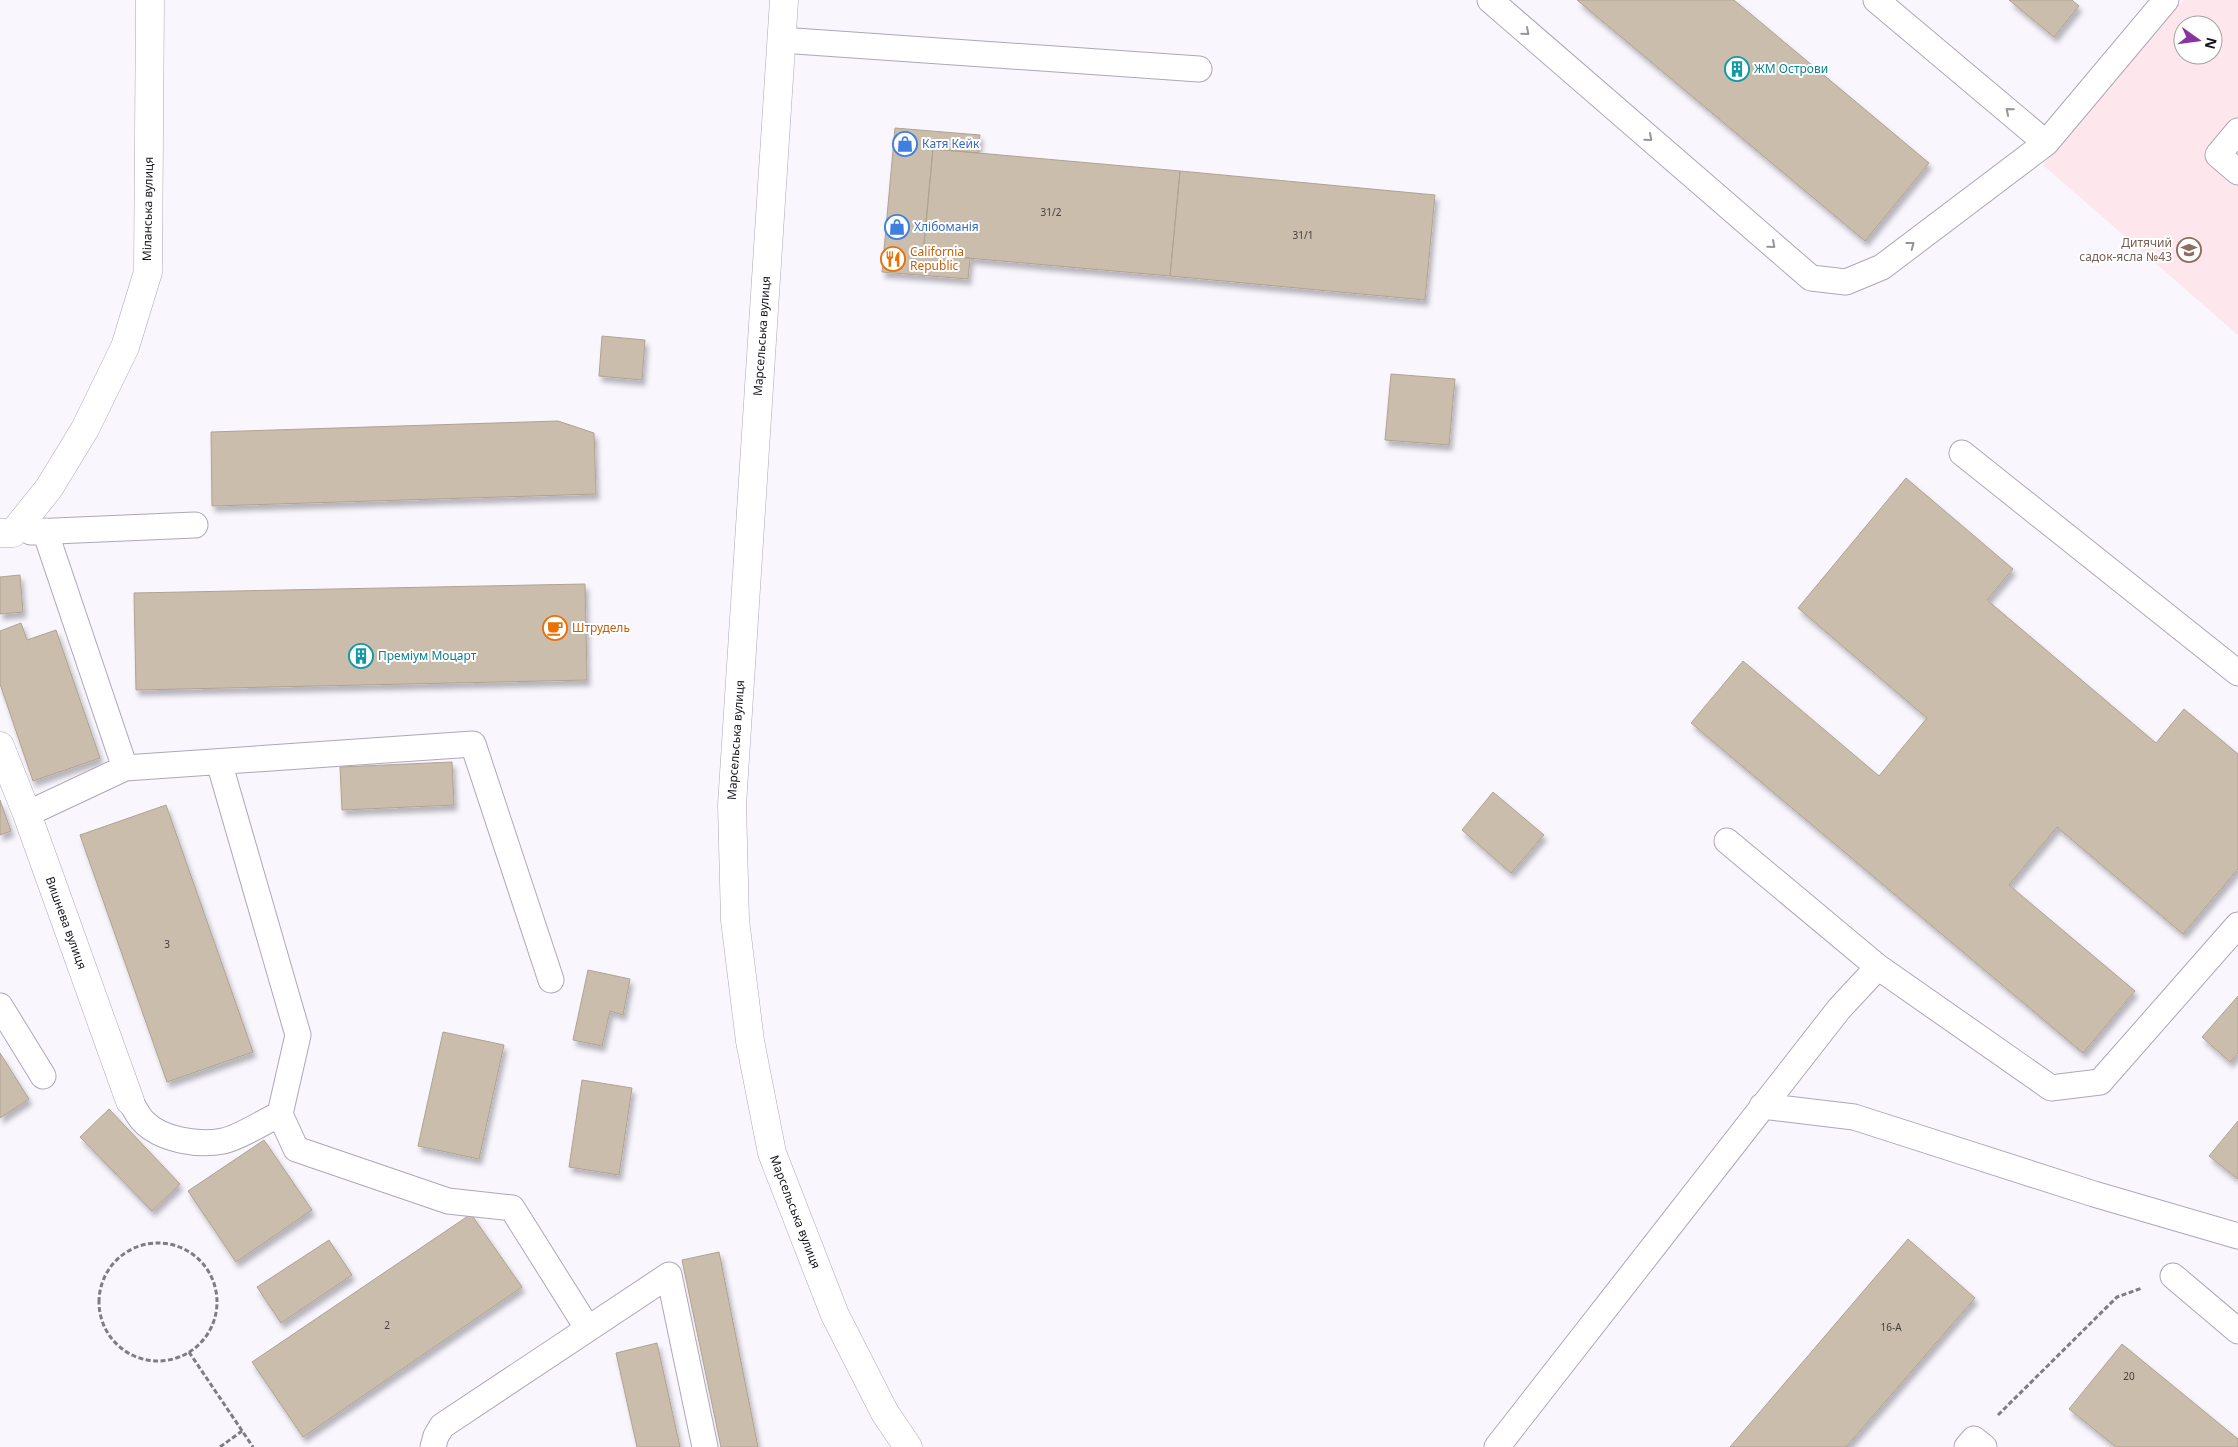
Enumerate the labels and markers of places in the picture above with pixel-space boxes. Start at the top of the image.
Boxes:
building icon: ЖМ Острови [1724,56,1750,82]
place label: ЖМ Острови [1754,60,1828,77]
shop icon: Катя Кейк [892,131,918,157]
place label: Катя Кейк [922,135,980,152]
shop icon: Хлібоманія [884,214,910,240]
place label: Хлібоманія [914,218,979,235]
place label: Дитячий садок-ясла №43 [2079,234,2172,265]
school or university icon: Дитячий садок-ясла №43 [2176,237,2202,263]
place label: California Republic [910,243,964,274]
restaurant icon: California Republic [880,246,906,272]
cafe icon: Штрудель [542,615,568,641]
place label: Штрудель [572,619,630,636]
building icon: Преміум Моцарт [348,643,374,669]
place label: Преміум Моцарт [378,647,477,664]

